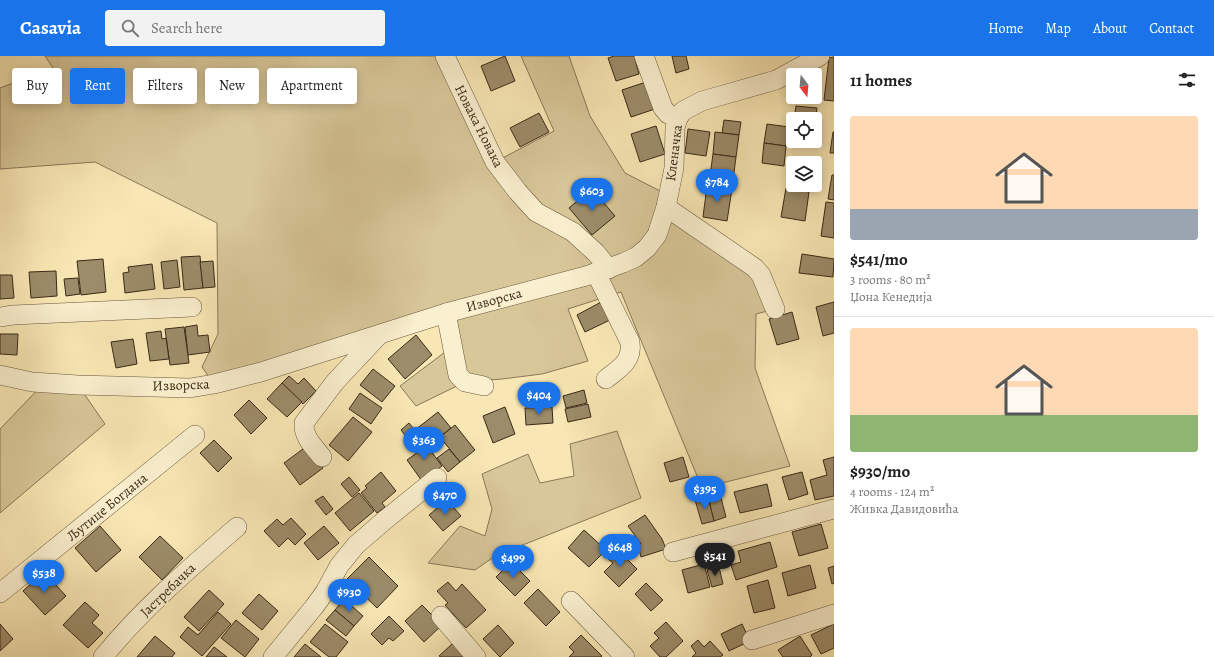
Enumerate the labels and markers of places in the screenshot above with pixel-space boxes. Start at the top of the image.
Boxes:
pin: $784 [693,169,741,203]
pin: $603 [568,178,616,212]
pin: $404 [515,382,563,416]
pin: $363 [400,427,448,461]
pin: $395 [681,476,729,510]
pin: $470 [421,482,469,516]
pin: $648 [596,534,644,568]
pin: $541 [691,543,739,577]
pin: $499 [489,545,537,579]
pin: $538 [20,560,68,594]
pin: $930 [325,579,373,613]

